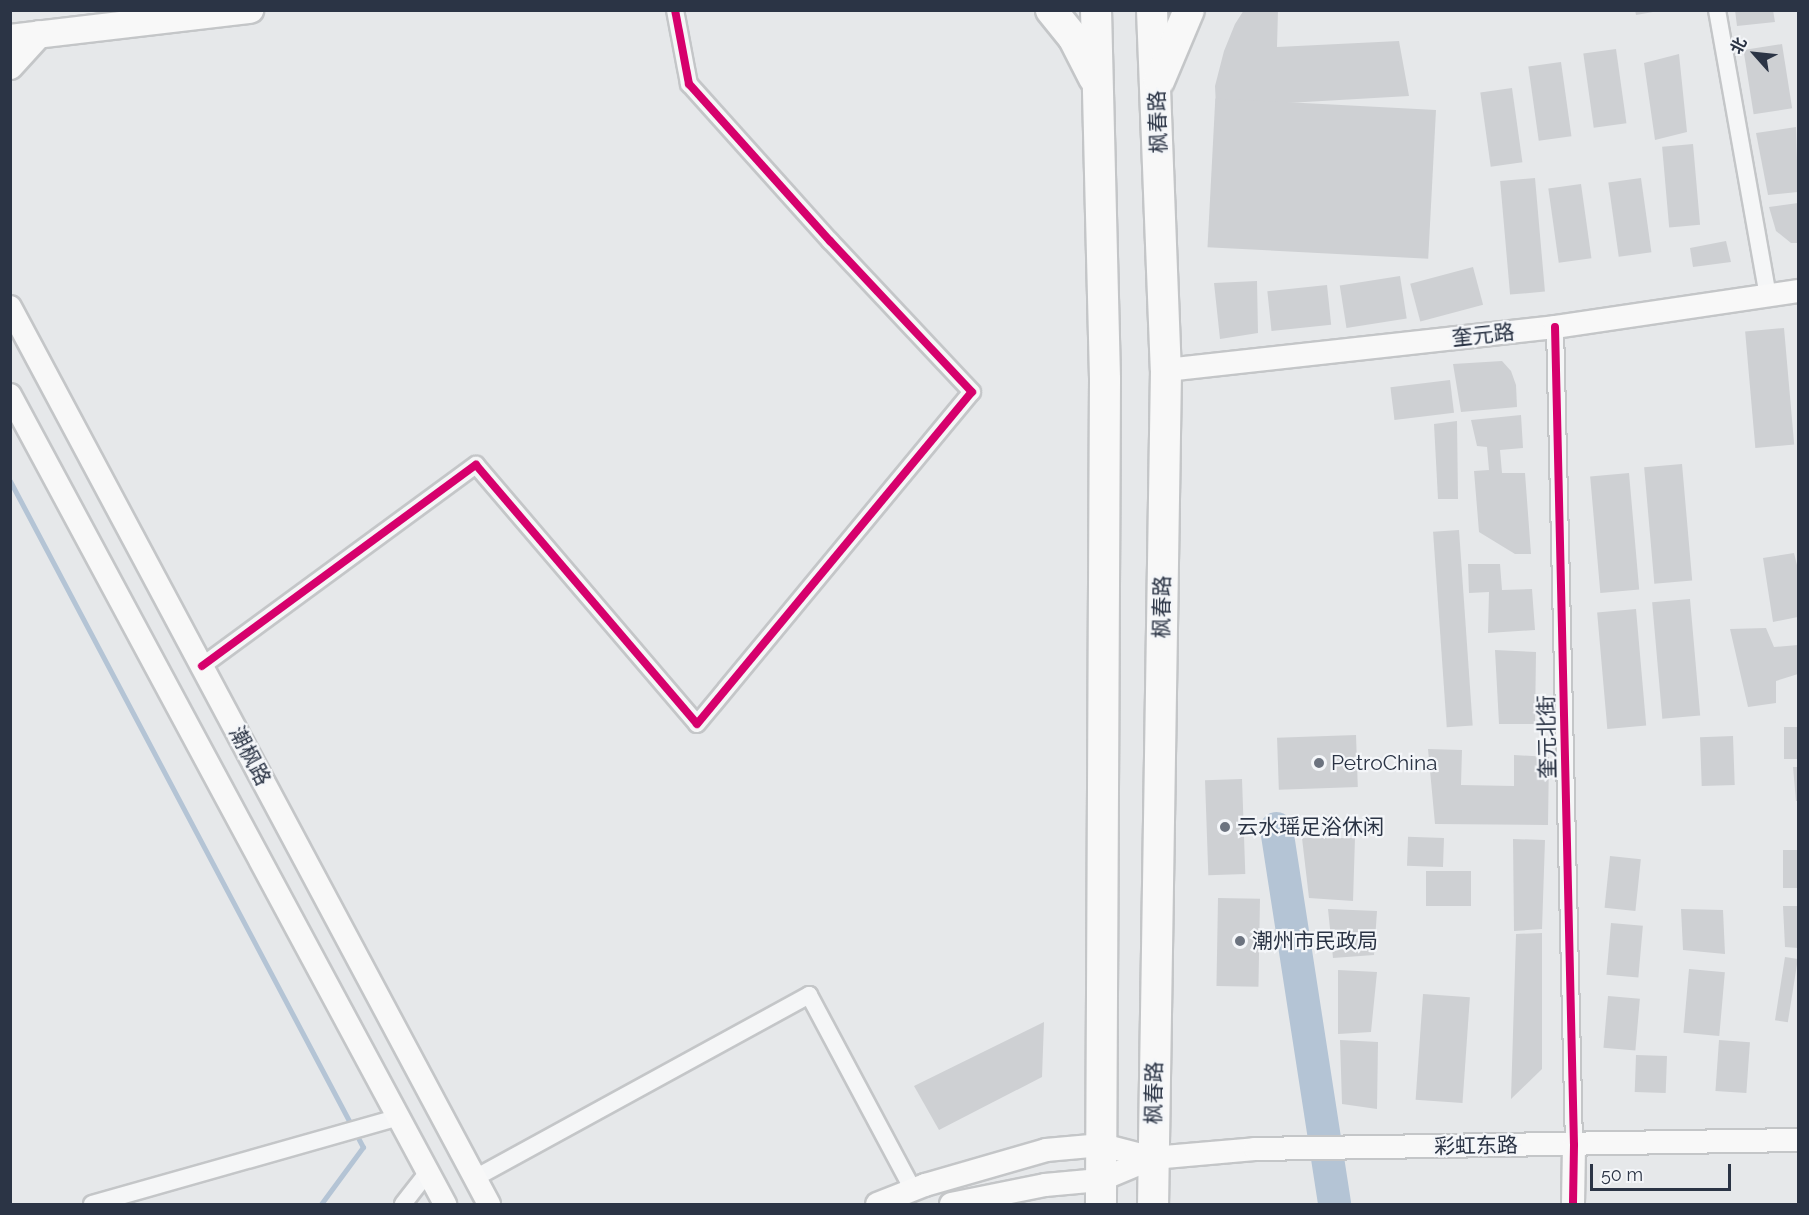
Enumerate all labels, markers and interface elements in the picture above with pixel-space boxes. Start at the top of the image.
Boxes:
north arrow [1725,24,1785,84]
text: 北 [1726,34,1751,57]
street label: 枫春路 [1144,90,1172,154]
street label: 奎元路 [1450,319,1516,351]
street label: 枫春路 [1149,575,1175,639]
street label: 奎元北街 [1534,695,1560,779]
street label: 潮枫路 [224,722,276,790]
place label: PetroChina [1331,750,1438,776]
marker: PetroChina [1312,756,1326,770]
place label: 云水瑶足浴休闲 [1237,814,1384,840]
marker: 云水瑶足浴休闲 [1218,820,1232,834]
place label: 潮州市民政局 [1252,928,1378,954]
marker: 潮州市民政局 [1233,934,1247,948]
street label: 枫春路 [1141,1061,1167,1125]
street label: 彩虹东路 [1434,1133,1518,1159]
scale bar [1593,1152,1734,1190]
text: 50 m [1601,1164,1643,1185]

